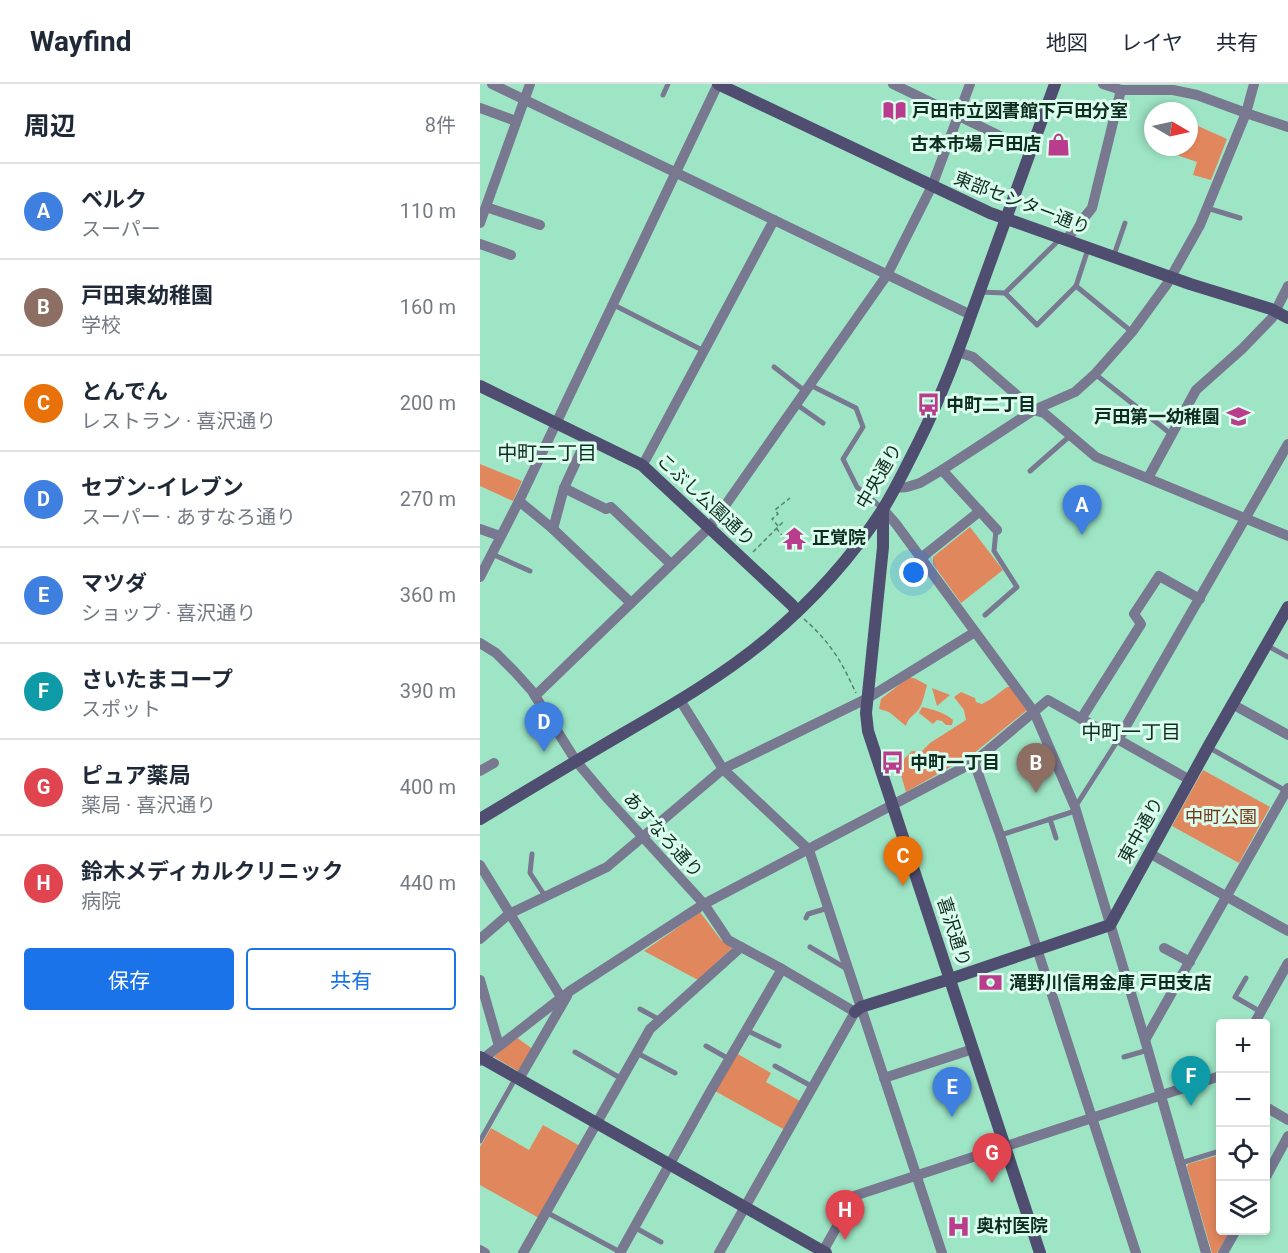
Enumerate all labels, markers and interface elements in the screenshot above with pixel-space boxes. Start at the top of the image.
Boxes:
text: Wayfind [30,25,131,58]
text: 地図 [1046,31,1088,55]
text: レイヤ [1121,31,1183,55]
text: 共有 [1216,31,1258,55]
library icon: 戸田市立図書館下戸田分室 [881,98,907,124]
place label: 戸田市立図書館下戸田分室 [912,100,1128,121]
north arrow [1144,102,1198,156]
text: 周辺 [24,111,76,141]
text: 8件 [425,113,456,137]
shop icon: 古本市場 戸田店 [1046,131,1072,157]
place label: 古本市場 戸田店 [911,133,1041,154]
street label: 東部センター通り [951,167,1093,238]
text: ベルク [81,187,147,212]
text: A [37,199,50,223]
text: 110 m [400,199,456,223]
text: スーパー [81,217,161,241]
text: 戸田東幼稚園 [81,283,213,308]
text: B [37,295,50,319]
text: 160 m [400,295,456,319]
text: 学校 [81,313,121,337]
text: とんでん [81,379,168,404]
text: C [37,391,50,415]
text: 200 m [400,391,456,415]
bus stop icon: 中町二丁目 [915,392,941,418]
place label: 中町二丁目 [946,394,1036,415]
school or university icon: 戸田第一幼稚園 [1225,404,1251,430]
place label: 戸田第一幼稚園 [1094,406,1220,427]
text: レストラン · 喜沢通り [81,409,276,433]
street label: 中央通り [851,439,906,512]
district label: 中町二丁目 [497,441,597,465]
street label: こぶし公園通り [653,449,760,550]
text: セブン-イレブン [81,475,244,500]
pin: A [1062,486,1102,535]
text: D [37,487,50,511]
text: 270 m [400,487,456,511]
text: スーパー · あすなろ通り [81,505,296,529]
temple icon: 正覚院 [781,525,807,551]
place label: 正覚院 [812,527,866,548]
your location [899,558,928,587]
text: マツダ [81,571,147,596]
text: E [38,583,49,607]
text: 360 m [400,583,456,607]
text: ショップ · 喜沢通り [81,601,256,625]
text: さいたまコープ [81,667,233,692]
text: F [38,679,49,703]
text: 390 m [400,679,456,703]
text: スポット [81,697,161,721]
pin: D [524,702,564,752]
district label: 中町一丁目 [1081,720,1181,744]
pin: B [1016,744,1056,793]
bus stop icon: 中町一丁目 [879,750,905,776]
place label: 中町一丁目 [910,752,1000,773]
text: ピュア薬局 [81,763,191,788]
text: G [37,775,50,799]
text: 400 m [400,775,456,799]
street label: あすなろ通り [619,788,707,882]
text: 薬局 · 喜沢通り [81,793,216,817]
street label: 東中通り [1114,793,1167,866]
park label: 中町公園 [1185,806,1257,827]
pin: C [884,836,922,886]
text: 鈴木メディカルクリニック [81,859,343,884]
text: H [36,871,51,895]
text: 440 m [400,871,456,895]
text: 病院 [81,889,121,913]
street label: 喜沢通り [933,894,976,969]
button: 保存 [24,948,234,1010]
button: 共有 [246,948,456,1010]
bank icon: 滝野川信用金庫 戸田支店 [978,970,1004,996]
place label: 滝野川信用金庫 戸田支店 [1009,972,1211,993]
map controls [1216,1019,1270,1235]
button: + [1216,1019,1270,1073]
pin: F [1172,1056,1210,1106]
pin: E [932,1068,972,1117]
button: − [1216,1073,1270,1127]
button: locate [1216,1127,1270,1181]
pin: G [972,1134,1012,1183]
button: layers [1216,1181,1270,1235]
pin: H [826,1190,865,1240]
hospital icon: 奥村医院 [945,1213,971,1239]
place label: 奥村医院 [976,1215,1048,1236]

